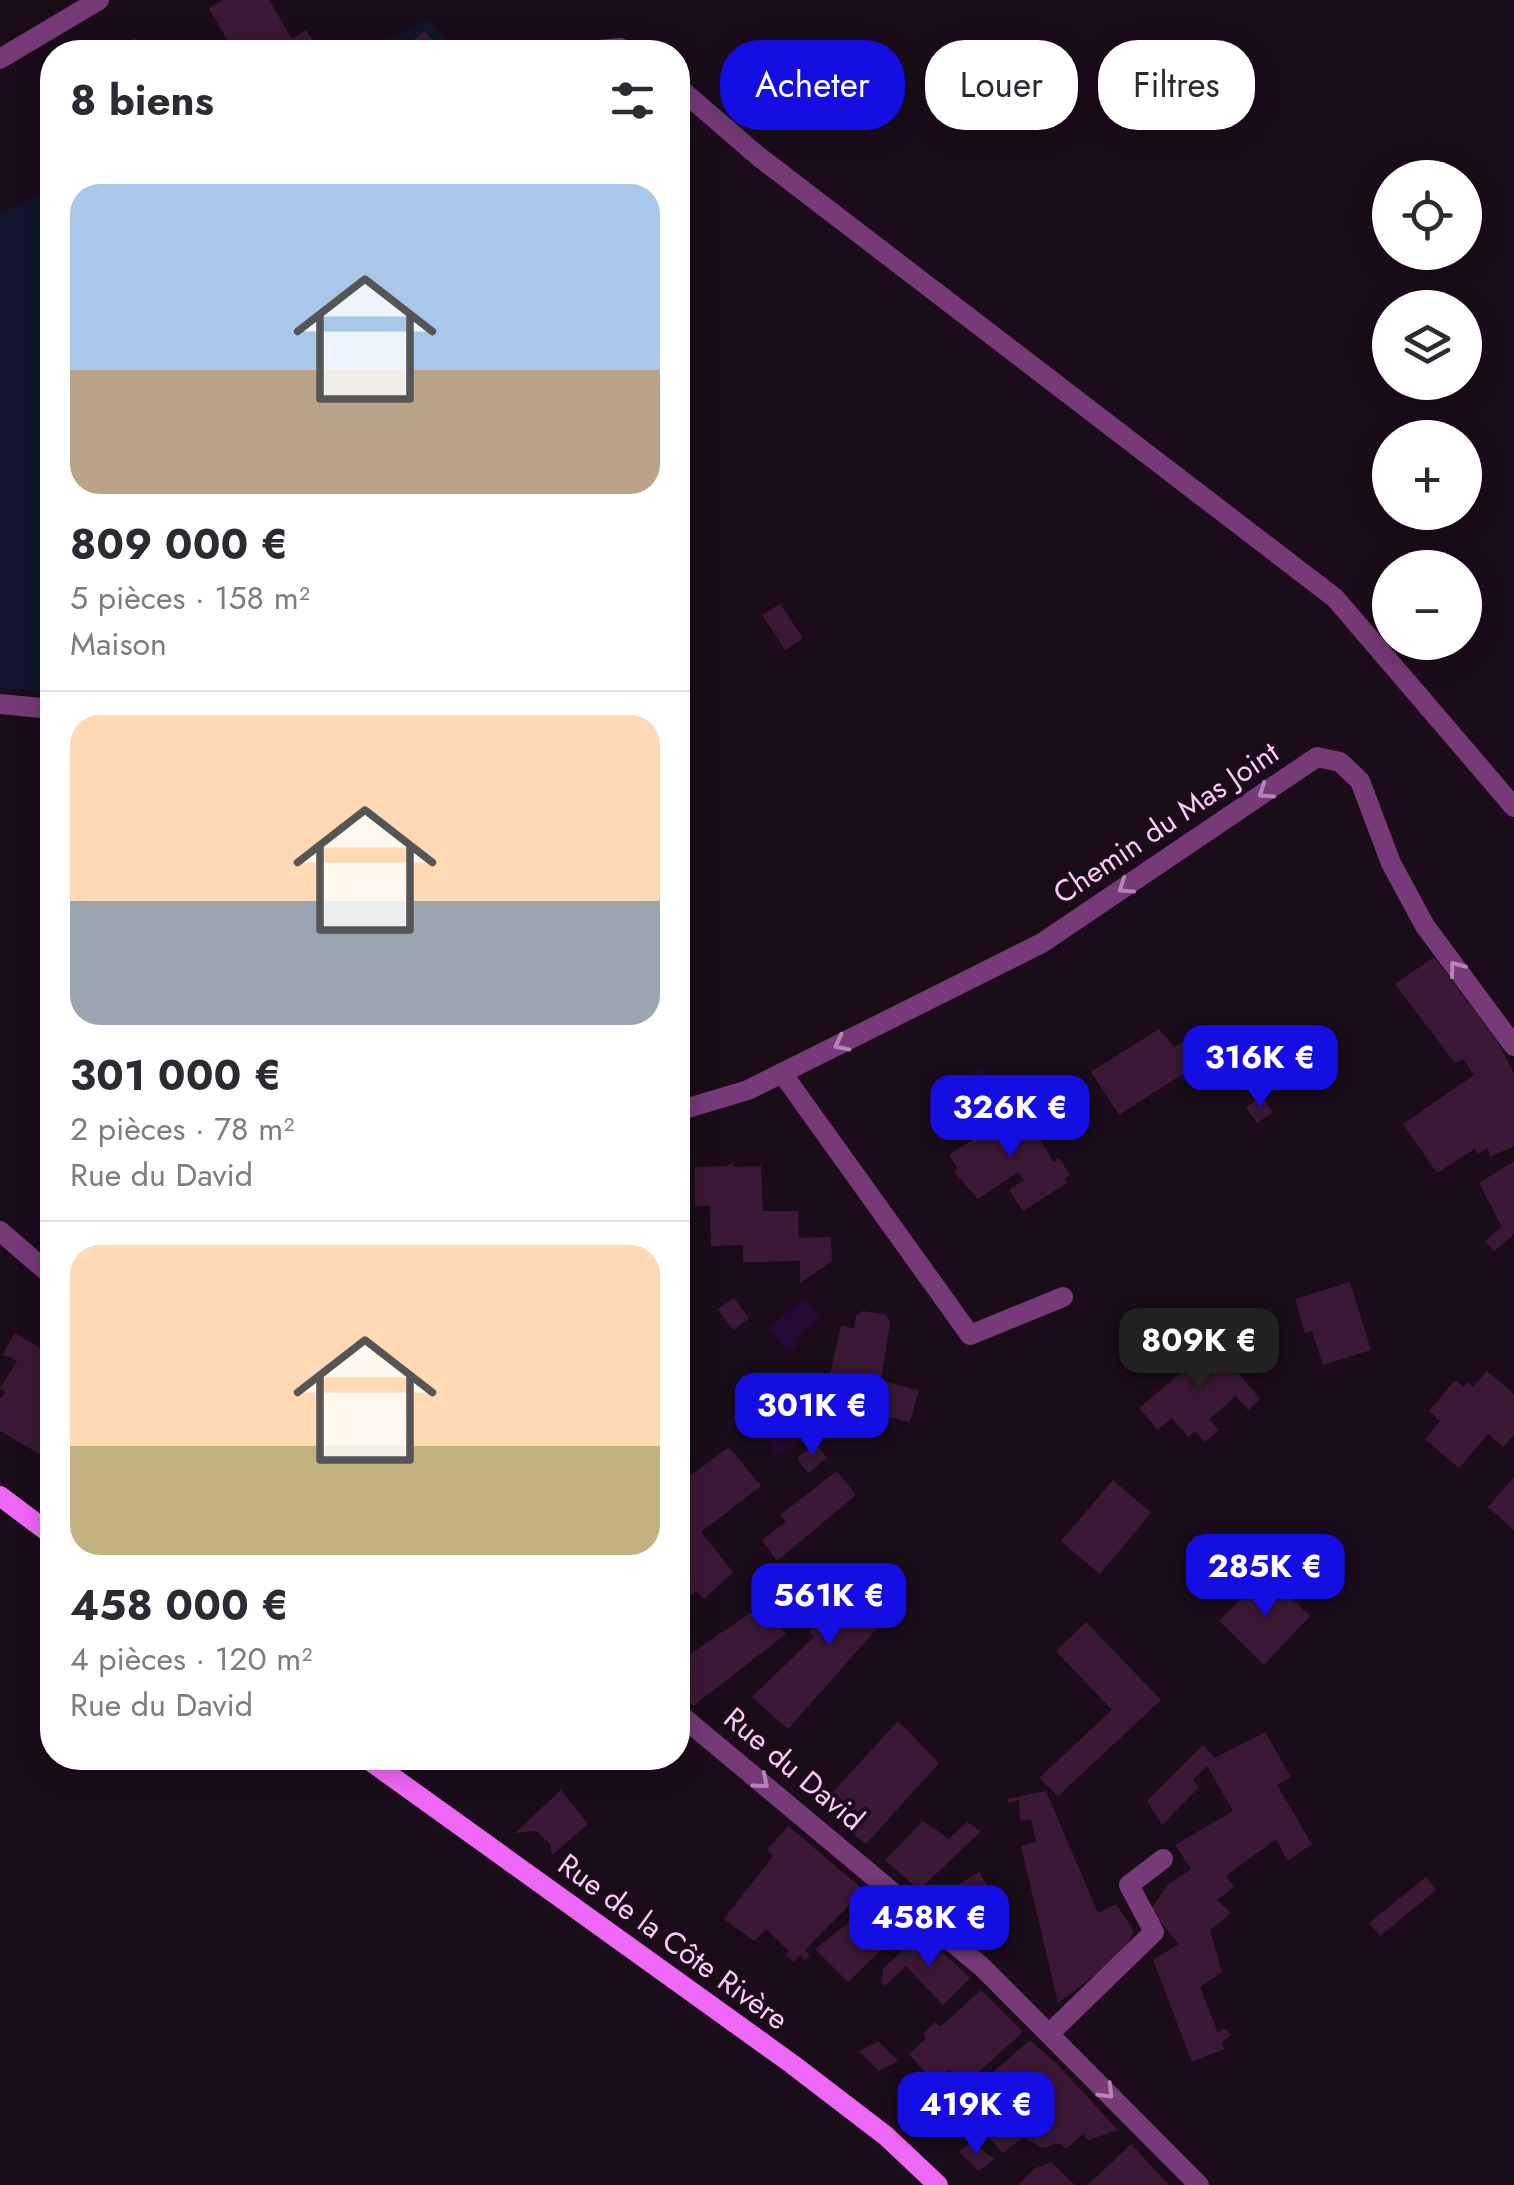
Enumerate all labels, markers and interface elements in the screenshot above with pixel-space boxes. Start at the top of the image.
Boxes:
chip: Acheter [720,40,905,130]
chip: Louer [925,40,1078,130]
chip: Filtres [1098,40,1255,130]
text: 8 biens [70,70,214,131]
icon: filters [605,73,660,128]
map controls [1372,160,1482,660]
button: locate [1372,160,1482,270]
icon: home [275,249,455,429]
button: layers [1372,290,1482,400]
button: + [1372,420,1482,530]
text: 809 000 € [70,514,288,575]
button: − [1372,550,1482,660]
text: 5 pièces · 158 m² [70,575,310,621]
text: Maison [70,621,167,667]
street label: Chemin du Mas Joint [1044,731,1288,914]
icon: home [275,780,455,960]
one-way arrow [1258,780,1277,798]
one-way arrow [1117,875,1136,893]
one-way arrow [1451,961,1468,979]
pin: 316K € [1179,1025,1341,1110]
one-way arrow [833,1031,851,1051]
text: 316K € [1205,1034,1315,1080]
text: 301 000 € [70,1045,281,1106]
pin: 326K € [929,1075,1091,1160]
text: 326K € [952,1084,1068,1130]
text: 2 pièces · 78 m² [70,1106,294,1152]
text: Rue du David [70,1152,253,1198]
pin: 809K € [1118,1308,1280,1393]
icon: home [275,1310,455,1490]
text: 809K € [1141,1317,1257,1363]
pin: 301K € [731,1373,893,1458]
text: 301K € [757,1382,867,1428]
pin: 285K € [1184,1534,1346,1619]
text: 285K € [1208,1543,1322,1589]
pin: 561K € [748,1563,910,1648]
text: 561K € [773,1572,885,1618]
text: 458 000 € [70,1575,289,1636]
text: 4 pièces · 120 m² [70,1636,312,1682]
text: Rue du David [70,1682,253,1728]
street label: Rue du David [715,1697,874,1840]
one-way arrow [751,1770,769,1788]
street label: Rue de la Côte Rivère [549,1843,797,2040]
pin: 458K € [848,1885,1010,1970]
text: 458K € [871,1894,987,1940]
pin: 419K € [895,2072,1057,2157]
text: 419K € [920,2081,1032,2127]
one-way arrow [1096,2081,1114,2099]

